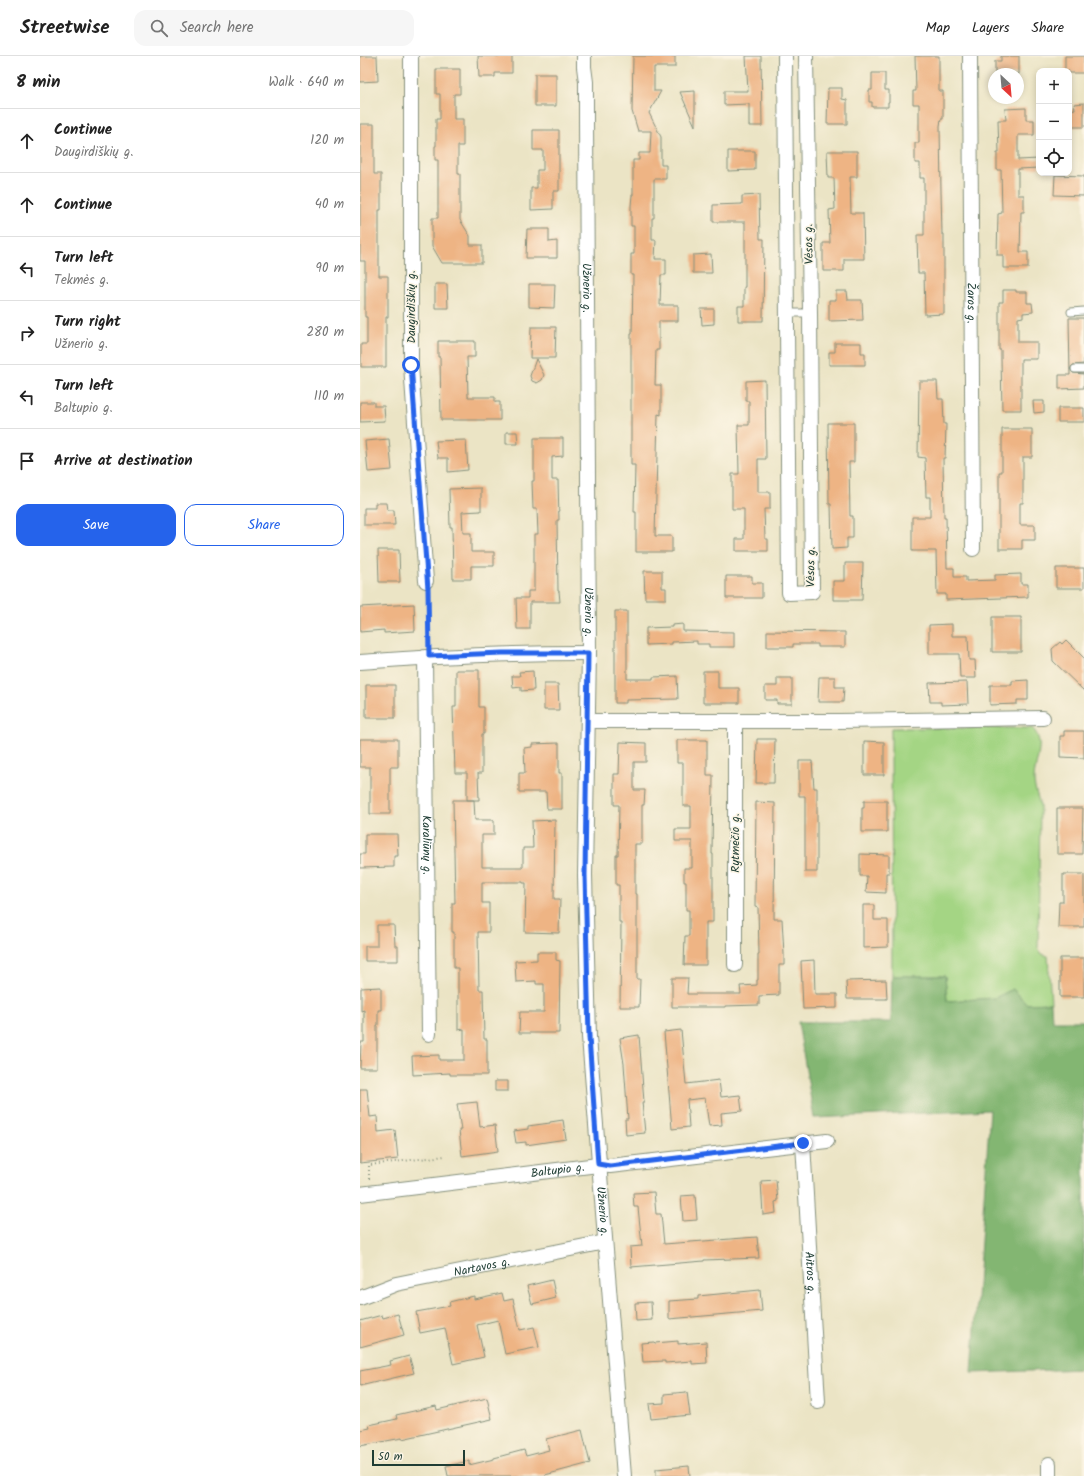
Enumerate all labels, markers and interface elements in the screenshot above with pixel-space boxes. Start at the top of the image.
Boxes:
search box [134,10,414,46]
text: Streetwise [20,13,110,43]
text: Search here [180,16,254,40]
icon: search [148,17,170,39]
text: Map [926,17,950,39]
text: Layers [972,17,1010,39]
text: Share [1032,17,1064,39]
north arrow [988,68,1024,104]
map controls [1036,68,1072,176]
button: + [1036,68,1072,104]
text: 8 min [16,69,60,96]
text: Walk · 640 m [268,72,344,93]
button: − [1036,104,1072,140]
text: Continue [54,118,112,142]
icon: ahead [16,130,38,152]
text: 120 m [310,130,344,151]
button: locate [1036,140,1072,176]
text: Daugirdiškių g. [54,142,133,163]
text: Continue [54,193,112,217]
icon: ahead [16,194,38,216]
text: 40 m [315,194,344,215]
street label: Vėsos g. [799,223,819,264]
text: Turn left [54,246,114,270]
icon: left [16,258,38,280]
text: 90 m [316,258,344,279]
street label: Užnerio g. [577,263,597,313]
text: Tekmės g. [54,270,109,291]
street label: Daugirdiškių g. [402,270,421,344]
street label: Žaros g. [962,282,981,324]
text: Turn right [54,310,121,334]
icon: right [16,322,38,344]
text: 280 m [307,322,344,343]
text: Užnerio g. [54,334,108,355]
route start [402,356,420,374]
text: Turn left [54,374,114,398]
icon: left [16,386,38,408]
text: 110 m [314,386,344,407]
text: Baltupio g. [54,398,113,419]
text: Arrive at destination [54,449,193,473]
icon: arrive [16,450,38,472]
button: Save [16,504,176,546]
button: Share [184,504,344,546]
street label: Vėsos g. [801,546,821,587]
street label: Užnerio g. [579,587,598,637]
street label: Rytmečio g. [726,813,745,873]
street label: Karaliūnų g. [417,815,437,875]
route end [794,1134,812,1152]
street label: Baltupio g. [530,1157,586,1183]
street label: Užnerio g. [591,1186,614,1237]
street label: Aitros g. [800,1251,821,1295]
street label: Nartavos g. [452,1252,512,1282]
scale bar [372,1448,465,1467]
text: 50 m [378,1448,403,1466]

